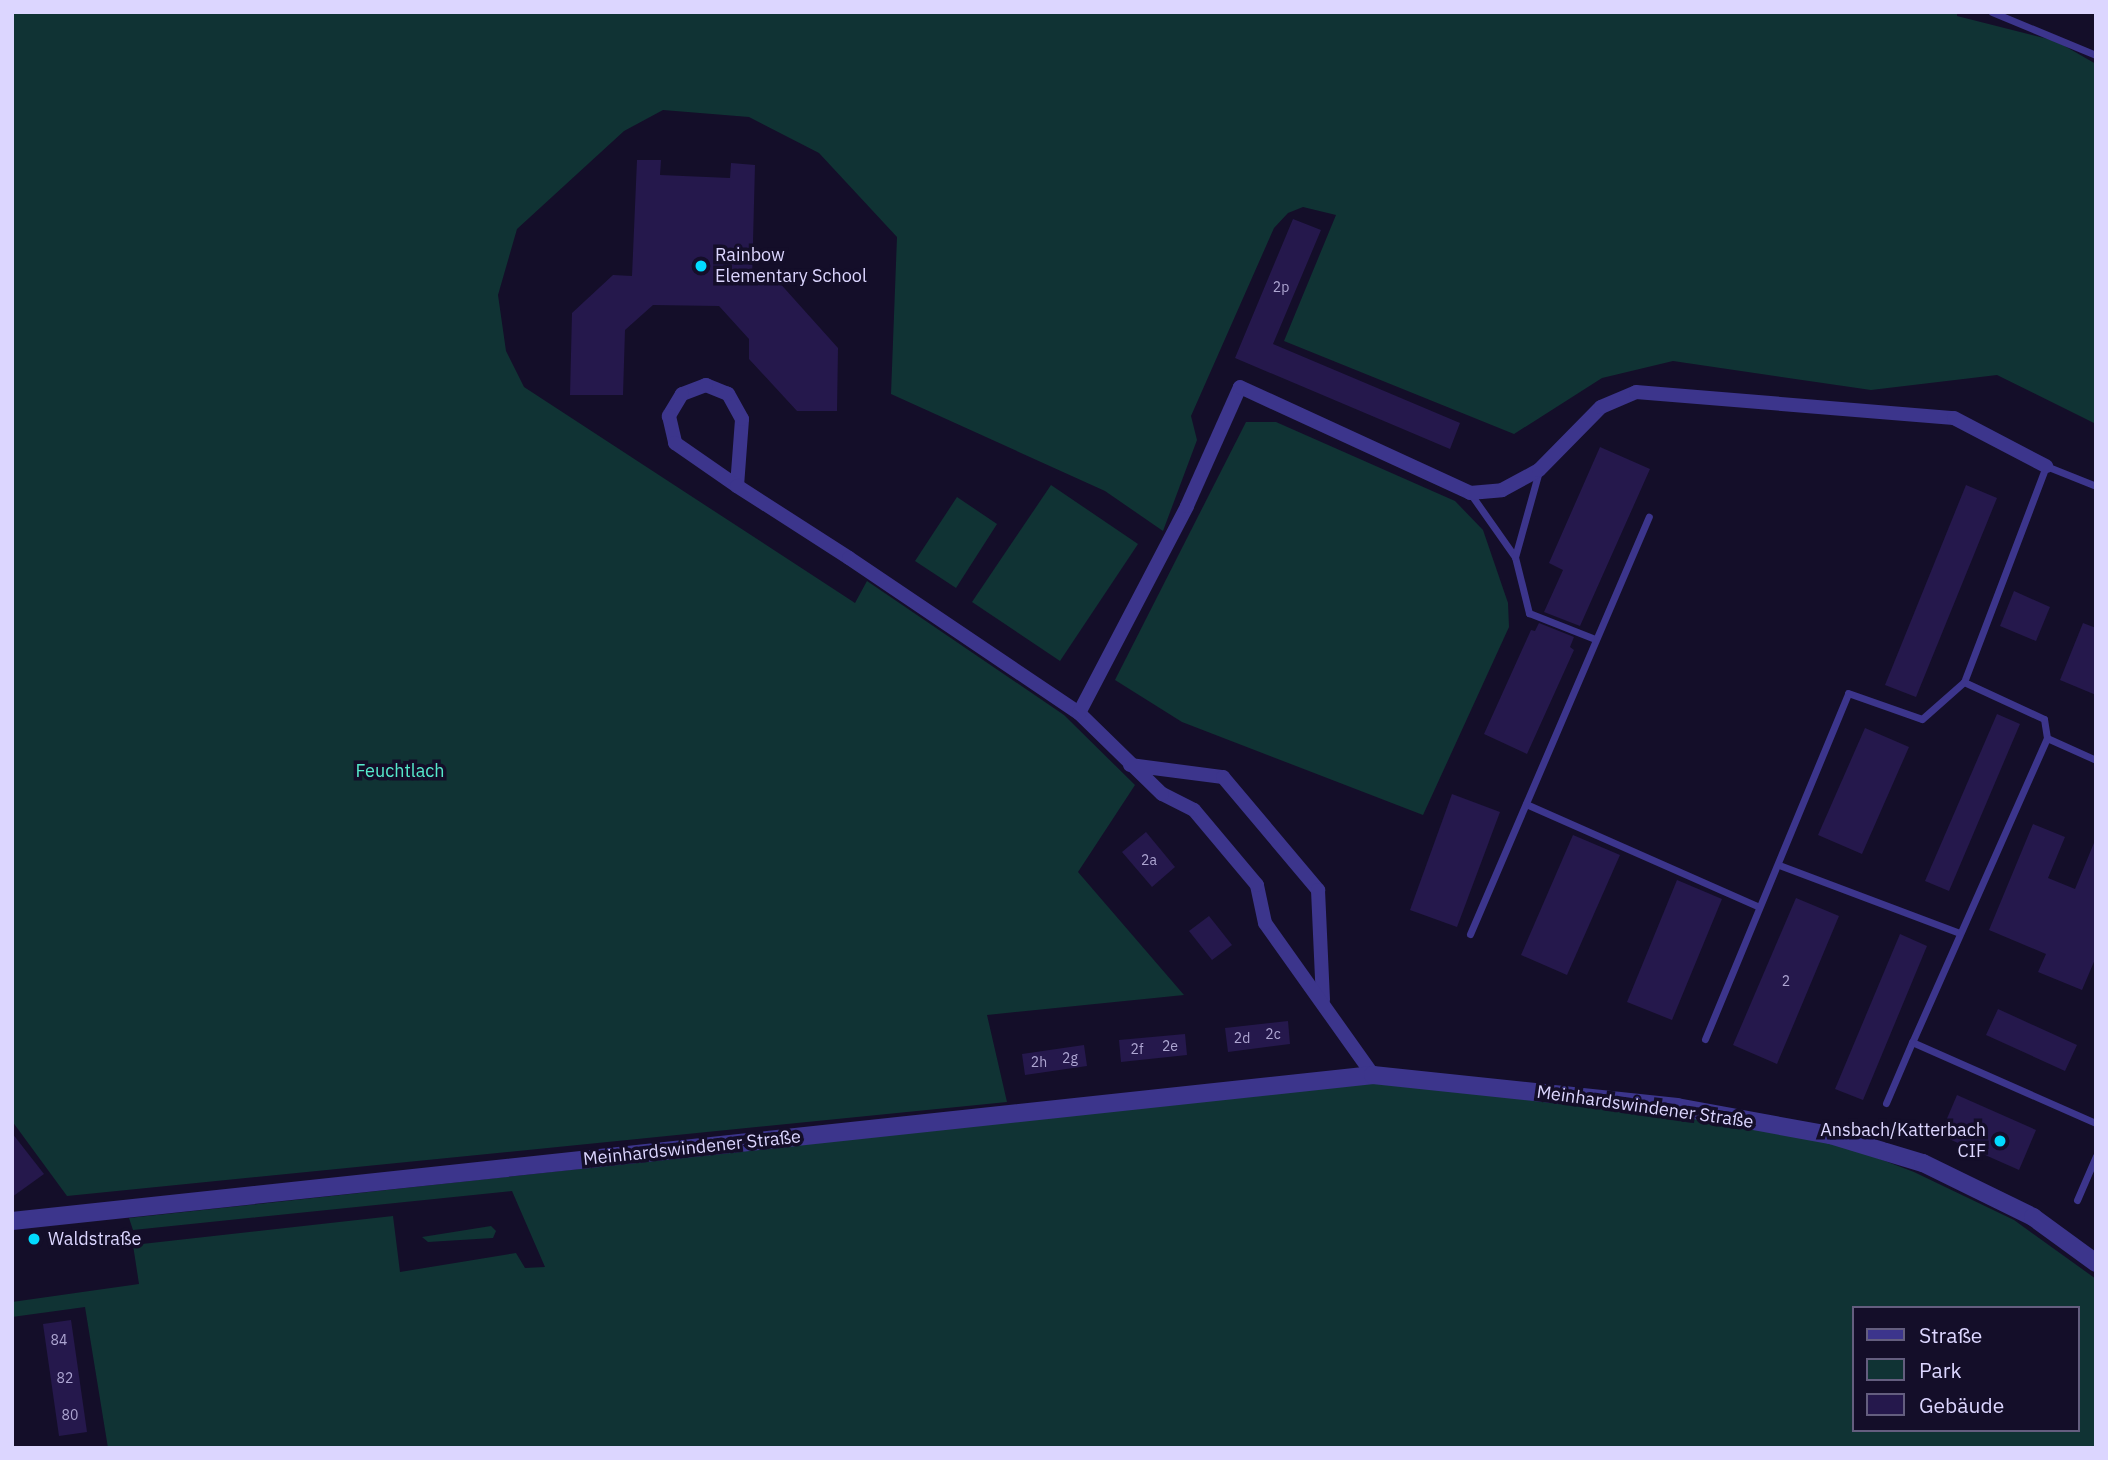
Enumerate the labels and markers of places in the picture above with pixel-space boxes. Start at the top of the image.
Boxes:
place label: Rainbow Elementary School [715,245,867,288]
marker: Rainbow Elementary School [693,258,709,274]
place label: Ansbach/Katterbach CIF [1820,1120,1986,1162]
marker: Ansbach/Katterbach CIF [1992,1133,2008,1149]
place label: Waldstraße [48,1228,141,1250]
marker: Waldstraße [26,1231,42,1247]

